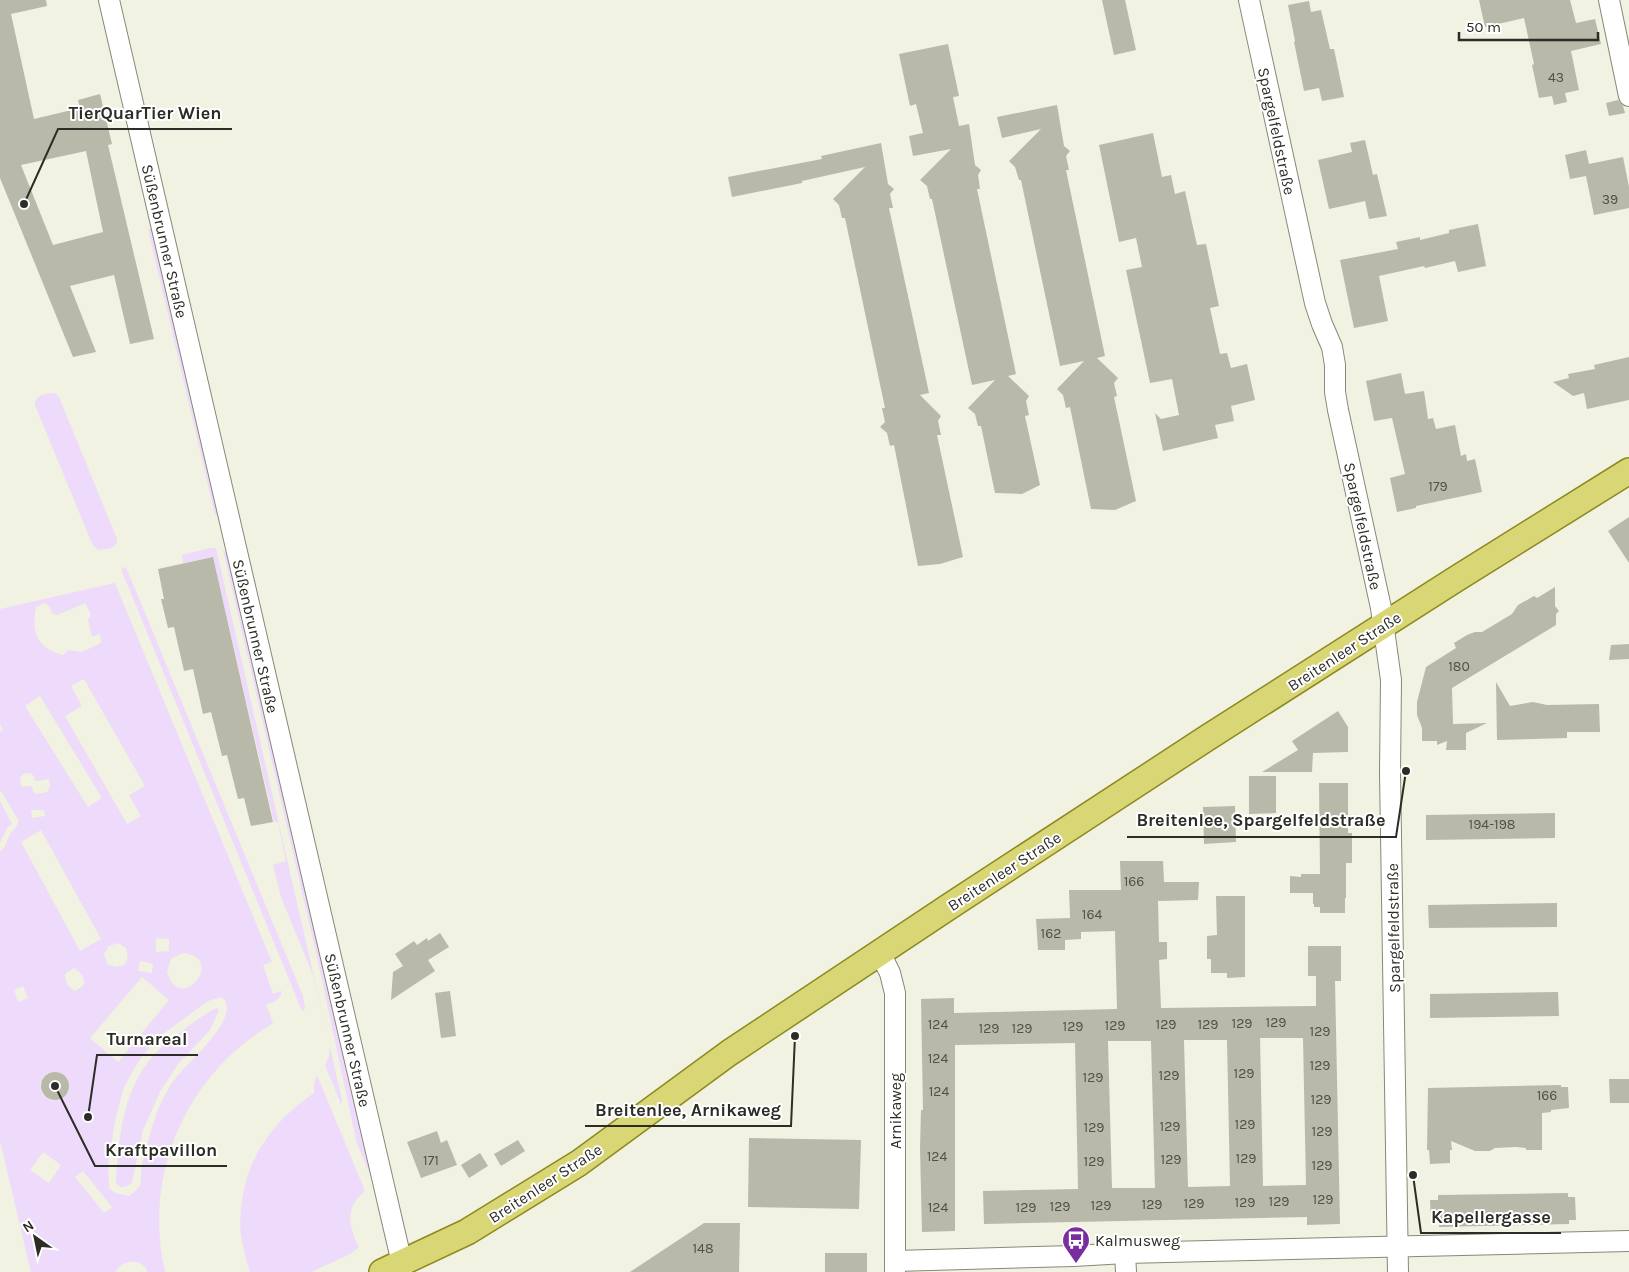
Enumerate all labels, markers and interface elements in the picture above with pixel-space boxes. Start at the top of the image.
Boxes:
scale bar [1459,10,1598,42]
text: 50 m [1466,18,1501,36]
street label: Spargelfeldstraße [1254,66,1299,197]
house number: 43 [1548,69,1564,86]
callout: TierQuarTier Wien [58,96,232,129]
text: TierQuarTier Wien [68,102,222,124]
street label: Süßenbrunner Straße [138,162,191,320]
house number: 39 [1602,191,1618,208]
street label: Spargelfeldstraße [1340,461,1385,592]
house number: 179 [1428,478,1448,495]
street label: Süßenbrunner Straße [229,557,282,715]
street label: Breitenleer Straße [1284,608,1405,695]
house number: 180 [1448,658,1470,675]
callout: Breitenlee, Spargelfeldstraße [1127,804,1396,837]
text: Breitenlee, Spargelfeldstraße [1136,809,1386,831]
house number: 194-198 [1469,816,1515,833]
street label: Breitenleer Straße [944,828,1065,915]
street label: Spargelfeldstraße [1383,863,1404,993]
house number: 166 [1124,873,1144,890]
house number: 164 [1082,906,1102,923]
house number: 162 [1041,925,1061,942]
street label: Süßenbrunner Straße [321,951,374,1109]
house number: 129 [1266,1014,1286,1031]
house number: 129 [1232,1015,1252,1032]
house number: 124 [928,1016,948,1033]
house number: 129 [1156,1016,1176,1033]
house number: 129 [1198,1016,1218,1033]
house number: 129 [1105,1017,1125,1034]
house number: 129 [1063,1018,1083,1035]
house number: 129 [979,1020,999,1037]
house number: 129 [1012,1020,1032,1037]
callout: Turnareal [97,1022,198,1055]
house number: 129 [1310,1023,1330,1040]
text: Turnareal [107,1028,187,1050]
house number: 124 [928,1050,948,1067]
house number: 129 [1310,1057,1330,1074]
house number: 129 [1234,1065,1254,1082]
house number: 129 [1159,1067,1179,1084]
house number: 129 [1083,1069,1103,1086]
street label: Arnikaweg [886,1073,905,1149]
house number: 124 [929,1083,949,1100]
house number: 166 [1537,1087,1557,1104]
house number: 129 [1311,1091,1331,1108]
callout: Breitenlee, Arnikaweg [585,1093,791,1126]
text: Breitenlee, Arnikaweg [595,1099,782,1121]
house number: 129 [1235,1116,1255,1133]
house number: 129 [1160,1118,1180,1135]
house number: 129 [1084,1119,1104,1136]
house number: 129 [1312,1123,1332,1140]
callout: Kraftpavillon [95,1133,227,1166]
text: Kraftpavillon [105,1139,217,1161]
street label: Breitenleer Straße [485,1140,606,1227]
house number: 124 [927,1148,947,1165]
house number: 129 [1236,1150,1256,1167]
house number: 129 [1161,1151,1181,1168]
house number: 171 [423,1152,439,1169]
house number: 129 [1084,1153,1104,1170]
house number: 129 [1312,1157,1332,1174]
house number: 129 [1313,1191,1333,1208]
house number: 129 [1269,1193,1289,1210]
house number: 129 [1235,1194,1255,1211]
house number: 129 [1184,1195,1204,1212]
house number: 129 [1142,1196,1162,1213]
house number: 129 [1091,1197,1111,1214]
house number: 129 [1050,1198,1070,1215]
house number: 124 [928,1199,948,1216]
house number: 129 [1016,1199,1036,1216]
callout: Kapellergasse [1421,1200,1561,1233]
text: Kapellergasse [1431,1206,1551,1228]
north arrow [10,1212,60,1262]
text: N [19,1217,37,1236]
bus stop icon: Kalmusweg [1061,1225,1091,1264]
place label: Kalmusweg [1095,1231,1180,1250]
house number: 148 [692,1240,714,1257]

